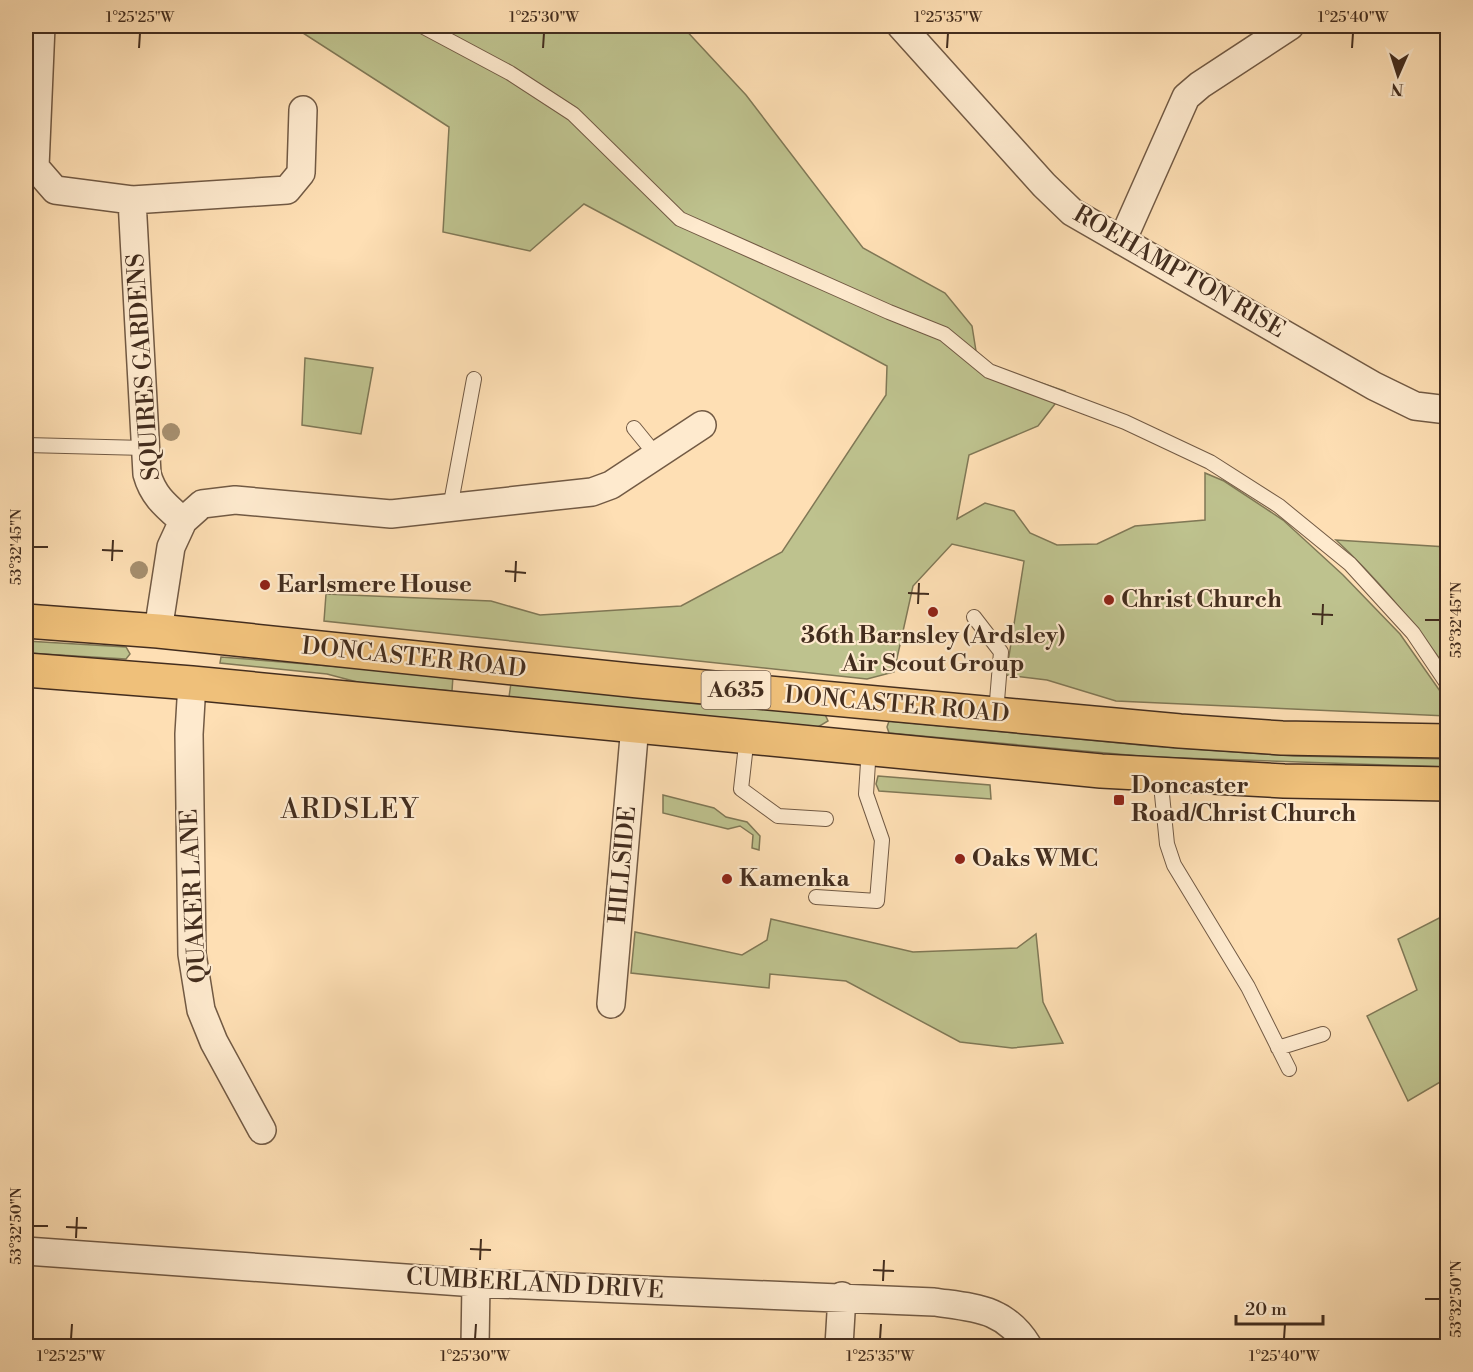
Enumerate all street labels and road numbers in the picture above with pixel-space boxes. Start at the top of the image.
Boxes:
street label: ROEHAMPTON RISE [1068,199,1290,345]
street label: SQUIRES GARDENS [121,253,167,481]
street label: DONCASTER ROAD [300,631,528,685]
road number: A635 [702,671,771,709]
street label: DONCASTER ROAD [783,680,1011,730]
street label: HILLSIDE [603,805,643,925]
street label: QUAKER LANE [174,808,214,984]
street label: CUMBERLAND DRIVE [405,1262,665,1306]

